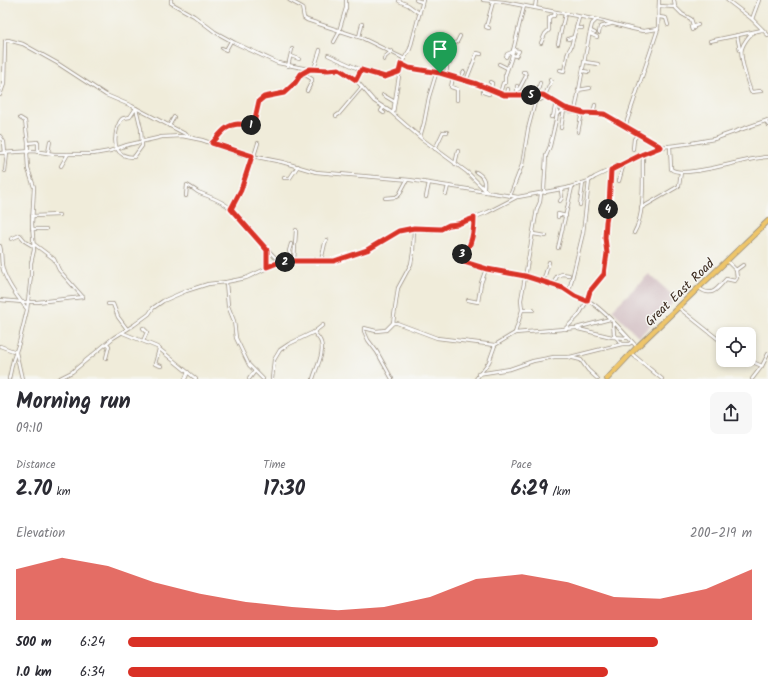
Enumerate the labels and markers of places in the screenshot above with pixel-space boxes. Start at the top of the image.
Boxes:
pin [423,32,457,73]
pin: 5 [521,85,541,105]
pin: 1 [241,115,261,135]
pin: 4 [598,199,618,219]
pin: 3 [452,244,472,264]
pin: 2 [275,252,295,272]

